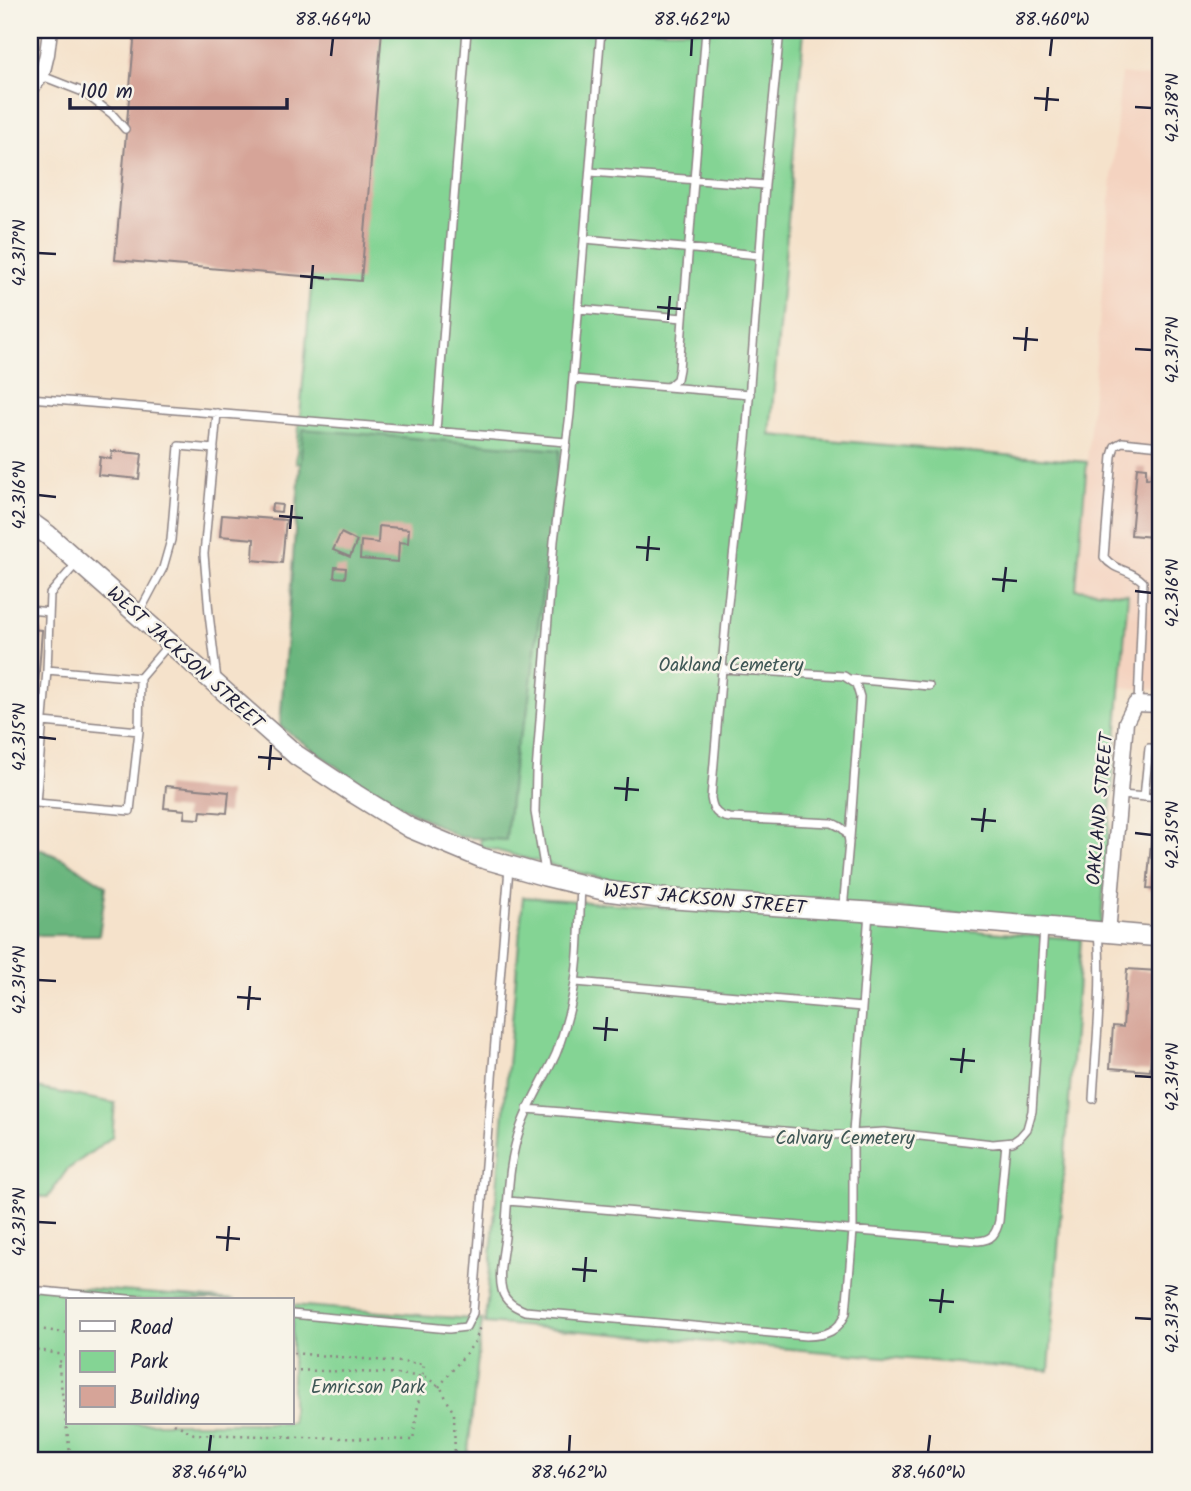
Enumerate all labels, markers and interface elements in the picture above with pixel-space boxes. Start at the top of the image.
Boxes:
text: 88.464°W [295,6,371,35]
text: 88.462°W [654,6,730,35]
text: 88.460°W [1014,6,1090,35]
scale bar [70,66,287,110]
text: 42.318°N [1159,73,1188,143]
text: 100 m [80,76,133,109]
text: 42.317°N [6,219,35,287]
text: 42.317°N [1159,316,1188,384]
text: 42.316°N [6,461,35,529]
text: 42.316°N [1159,559,1188,627]
street label: WEST JACKSON STREET [99,579,271,739]
park label: Oakland Cemetery [659,651,805,681]
text: 42.315°N [6,703,35,771]
street label: OAKLAND STREET [1079,730,1123,887]
text: 42.315°N [1159,801,1188,869]
street label: WEST JACKSON STREET [602,876,809,924]
text: 42.314°N [6,946,35,1014]
text: 42.314°N [1159,1043,1188,1111]
park label: Calvary Cemetery [775,1124,916,1154]
text: 42.313°N [6,1187,35,1257]
text: 42.313°N [1159,1284,1188,1354]
legend [66,1298,294,1424]
text: Road [130,1312,173,1345]
text: Park [130,1346,168,1379]
park label: Emricson Park [311,1373,425,1403]
text: Building [130,1382,200,1415]
text: 88.464°W [171,1459,247,1488]
text: 88.462°W [531,1459,607,1488]
text: 88.460°W [890,1459,966,1488]

